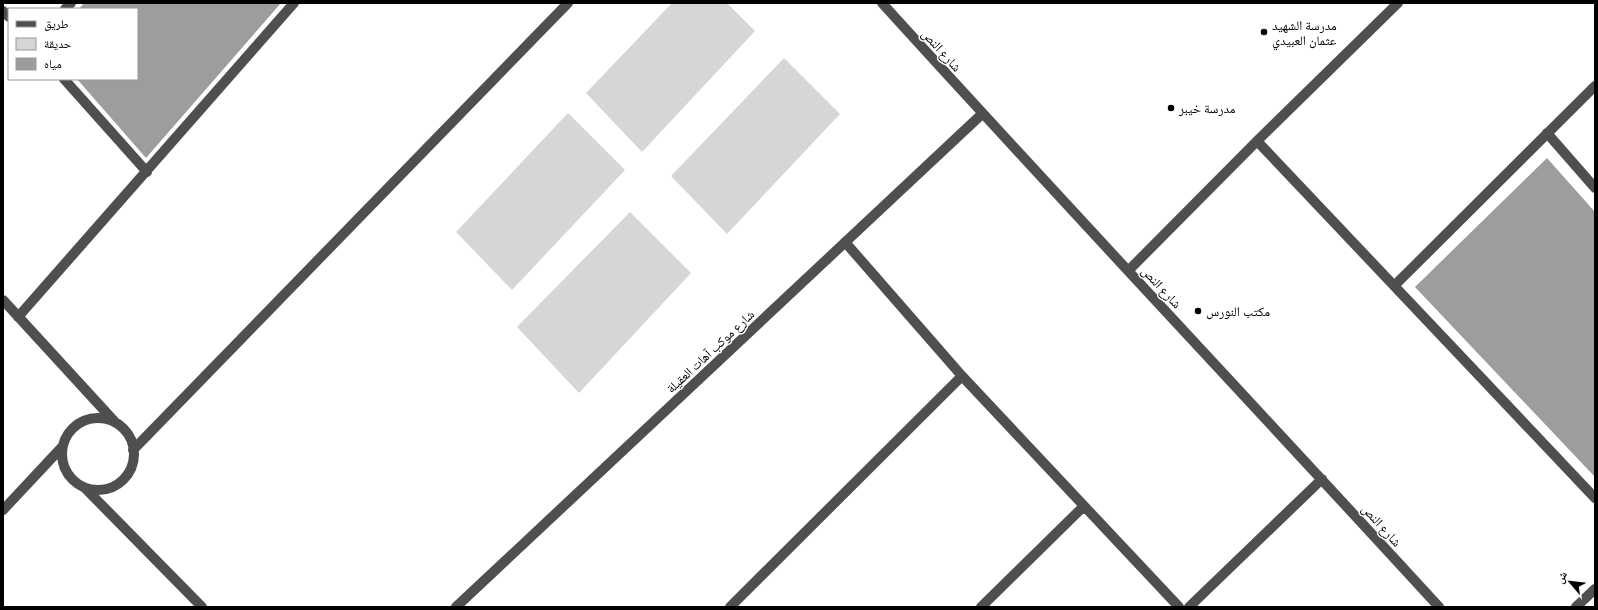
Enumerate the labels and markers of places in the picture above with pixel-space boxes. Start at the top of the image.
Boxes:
place label: مدرسة الشهيد عثمان العبيدي [1272,18,1337,51]
marker: مدرسة الشهيد عثمان العبيدي [1259,27,1269,37]
place label: مدرسة خيبر [1178,101,1236,117]
marker: مدرسة خيبر [1166,103,1176,113]
place label: مكتب النورس [1206,304,1270,320]
marker: مكتب النورس [1193,306,1203,316]

